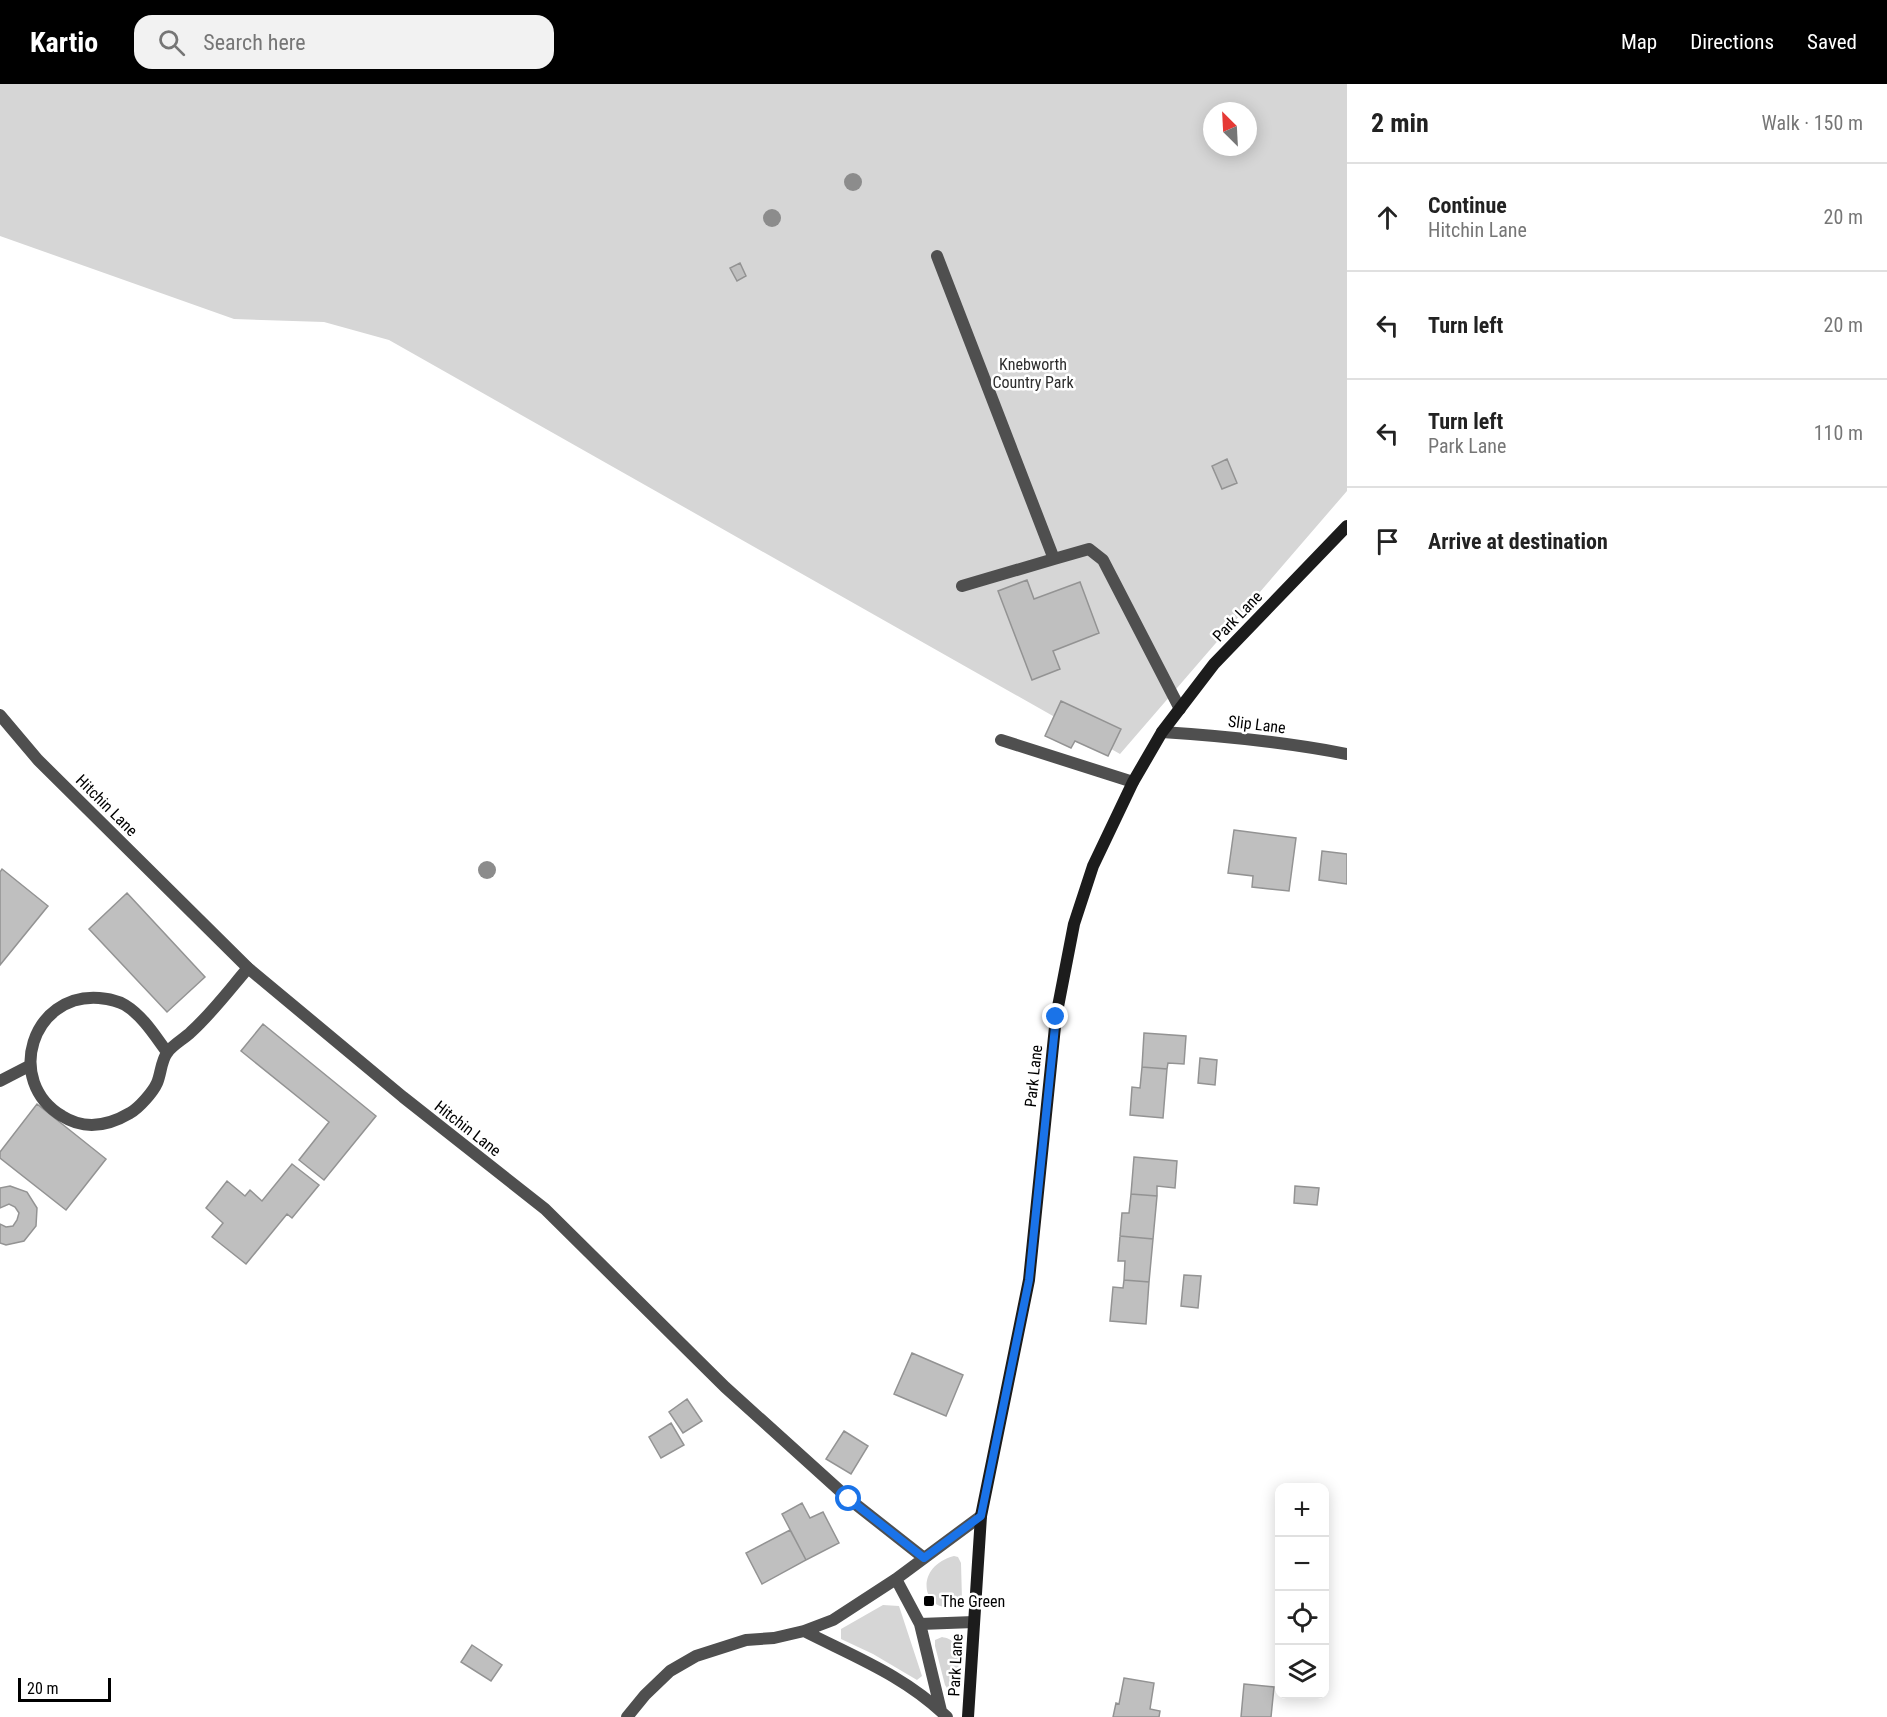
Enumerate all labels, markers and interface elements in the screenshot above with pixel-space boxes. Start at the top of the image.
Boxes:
search box [134,15,554,69]
text: Kartio [30,26,98,59]
icon: search [155,26,188,59]
text: Search here [203,30,306,55]
text: Map [1621,30,1657,54]
text: Directions [1690,30,1774,54]
text: Saved [1807,30,1857,54]
north arrow [1203,102,1257,156]
text: 2 min [1371,108,1429,138]
text: Walk · 150 m [1762,111,1863,135]
text: Continue [1428,193,1507,218]
icon: ahead [1371,201,1404,234]
text: 20 m [1824,205,1863,229]
text: Hitchin Lane [1428,218,1527,242]
icon: left [1371,309,1404,342]
text: Turn left [1428,313,1503,338]
text: 20 m [1824,313,1863,337]
park label: Knebworth Country Park [992,355,1074,392]
text: Turn left [1428,409,1503,434]
icon: left [1371,417,1404,450]
text: 110 m [1814,421,1863,445]
text: Park Lane [1428,434,1506,458]
icon: arrive [1371,525,1404,558]
text: Arrive at destination [1428,529,1608,554]
street label: Park Lane [1209,587,1266,646]
street label: Slip Lane [1227,712,1287,737]
street label: Hitchin Lane [72,771,141,840]
route end [1042,1003,1068,1029]
street label: Park Lane [1021,1044,1046,1108]
street label: Hitchin Lane [431,1097,505,1160]
map controls [1275,1483,1329,1699]
button: + [1275,1483,1329,1537]
route start [835,1485,861,1511]
button: − [1275,1537,1329,1591]
button: locate [1275,1591,1329,1645]
place label: The Green [941,1592,1005,1611]
marker: The Green [922,1594,936,1608]
street label: Park Lane [944,1633,967,1697]
button: layers [1275,1645,1329,1699]
scale bar [18,1675,111,1702]
text: 20 m [27,1679,59,1698]

